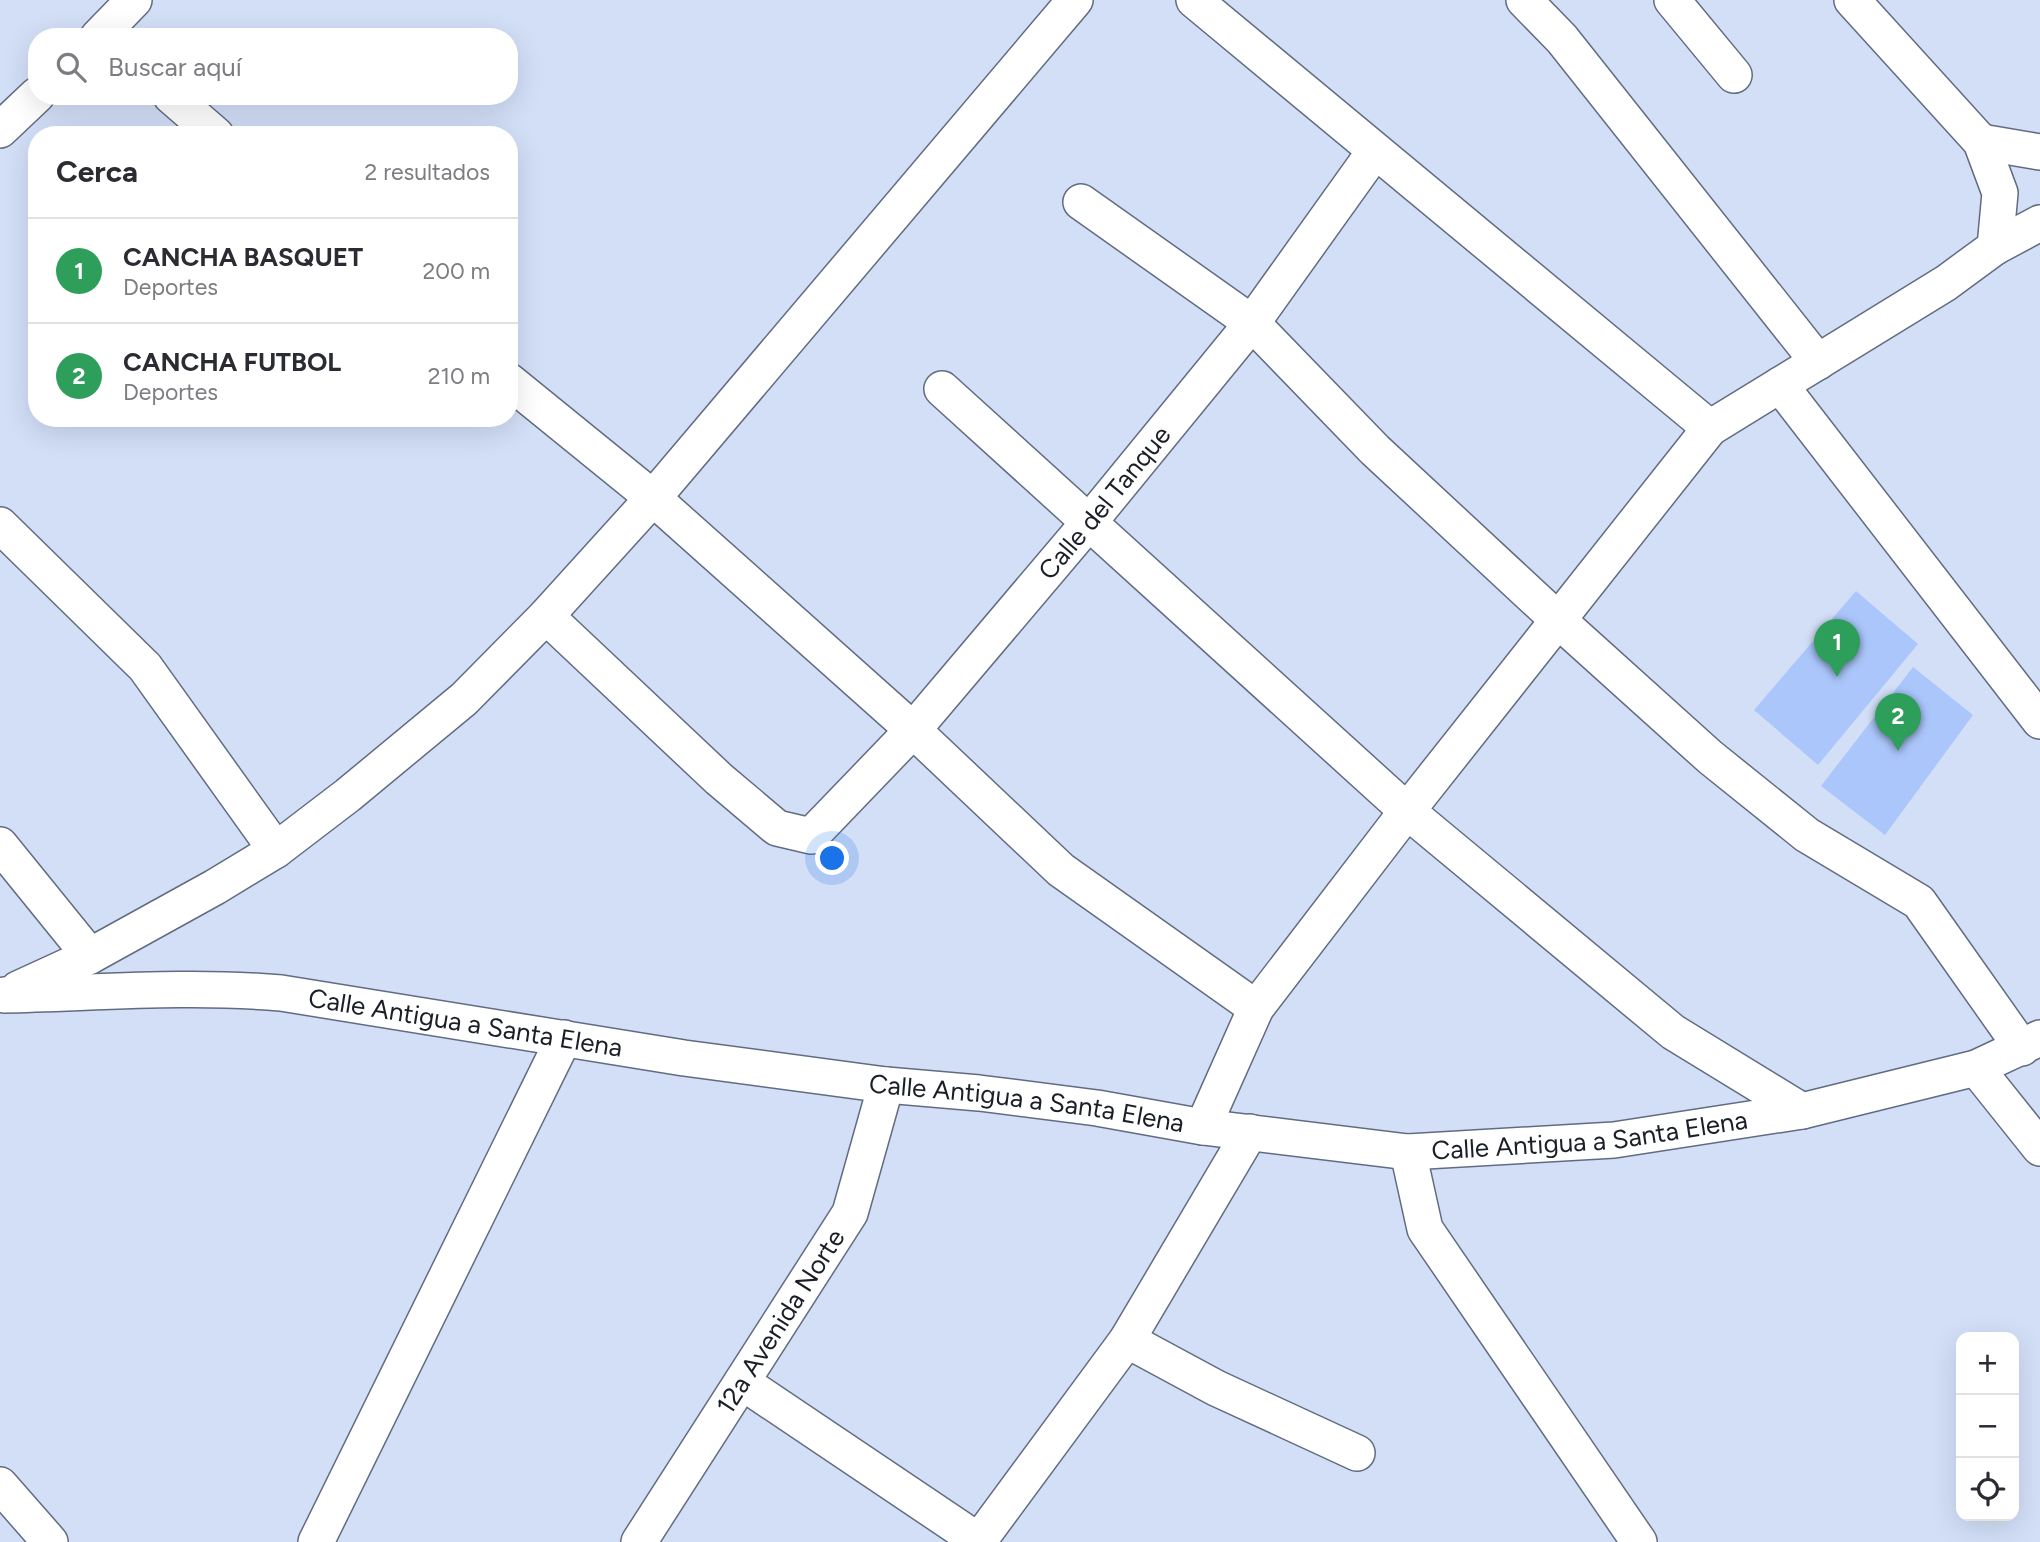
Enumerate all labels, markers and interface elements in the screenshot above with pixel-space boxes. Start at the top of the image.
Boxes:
search box [28,28,518,105]
icon: search [52,48,90,86]
text: Buscar aquí [108,51,242,83]
text: Cerca [56,153,138,190]
text: 2 resultados [365,158,490,186]
text: CANCHA BASQUET [123,241,363,273]
text: 1 [74,257,84,285]
text: 200 m [422,257,490,285]
text: Deportes [123,273,218,301]
text: CANCHA FUTBOL [123,346,341,378]
text: 2 [72,362,86,390]
text: 210 m [428,362,490,390]
text: Deportes [123,378,218,406]
street label: Calle del Tanque [1032,419,1177,586]
pin: 1 [1814,619,1860,677]
pin: 2 [1875,693,1921,751]
your location [815,841,849,875]
street label: Calle Antigua a Santa Elena [306,982,625,1064]
street label: Calle Antigua a Santa Elena [867,1067,1187,1139]
street label: Calle Antigua a Santa Elena [1431,1104,1750,1167]
street label: 12a Avenida Norte [709,1223,851,1420]
map controls [1956,1332,2019,1521]
button: + [1956,1332,2019,1395]
button: − [1956,1395,2019,1458]
button: locate [1956,1458,2019,1521]

